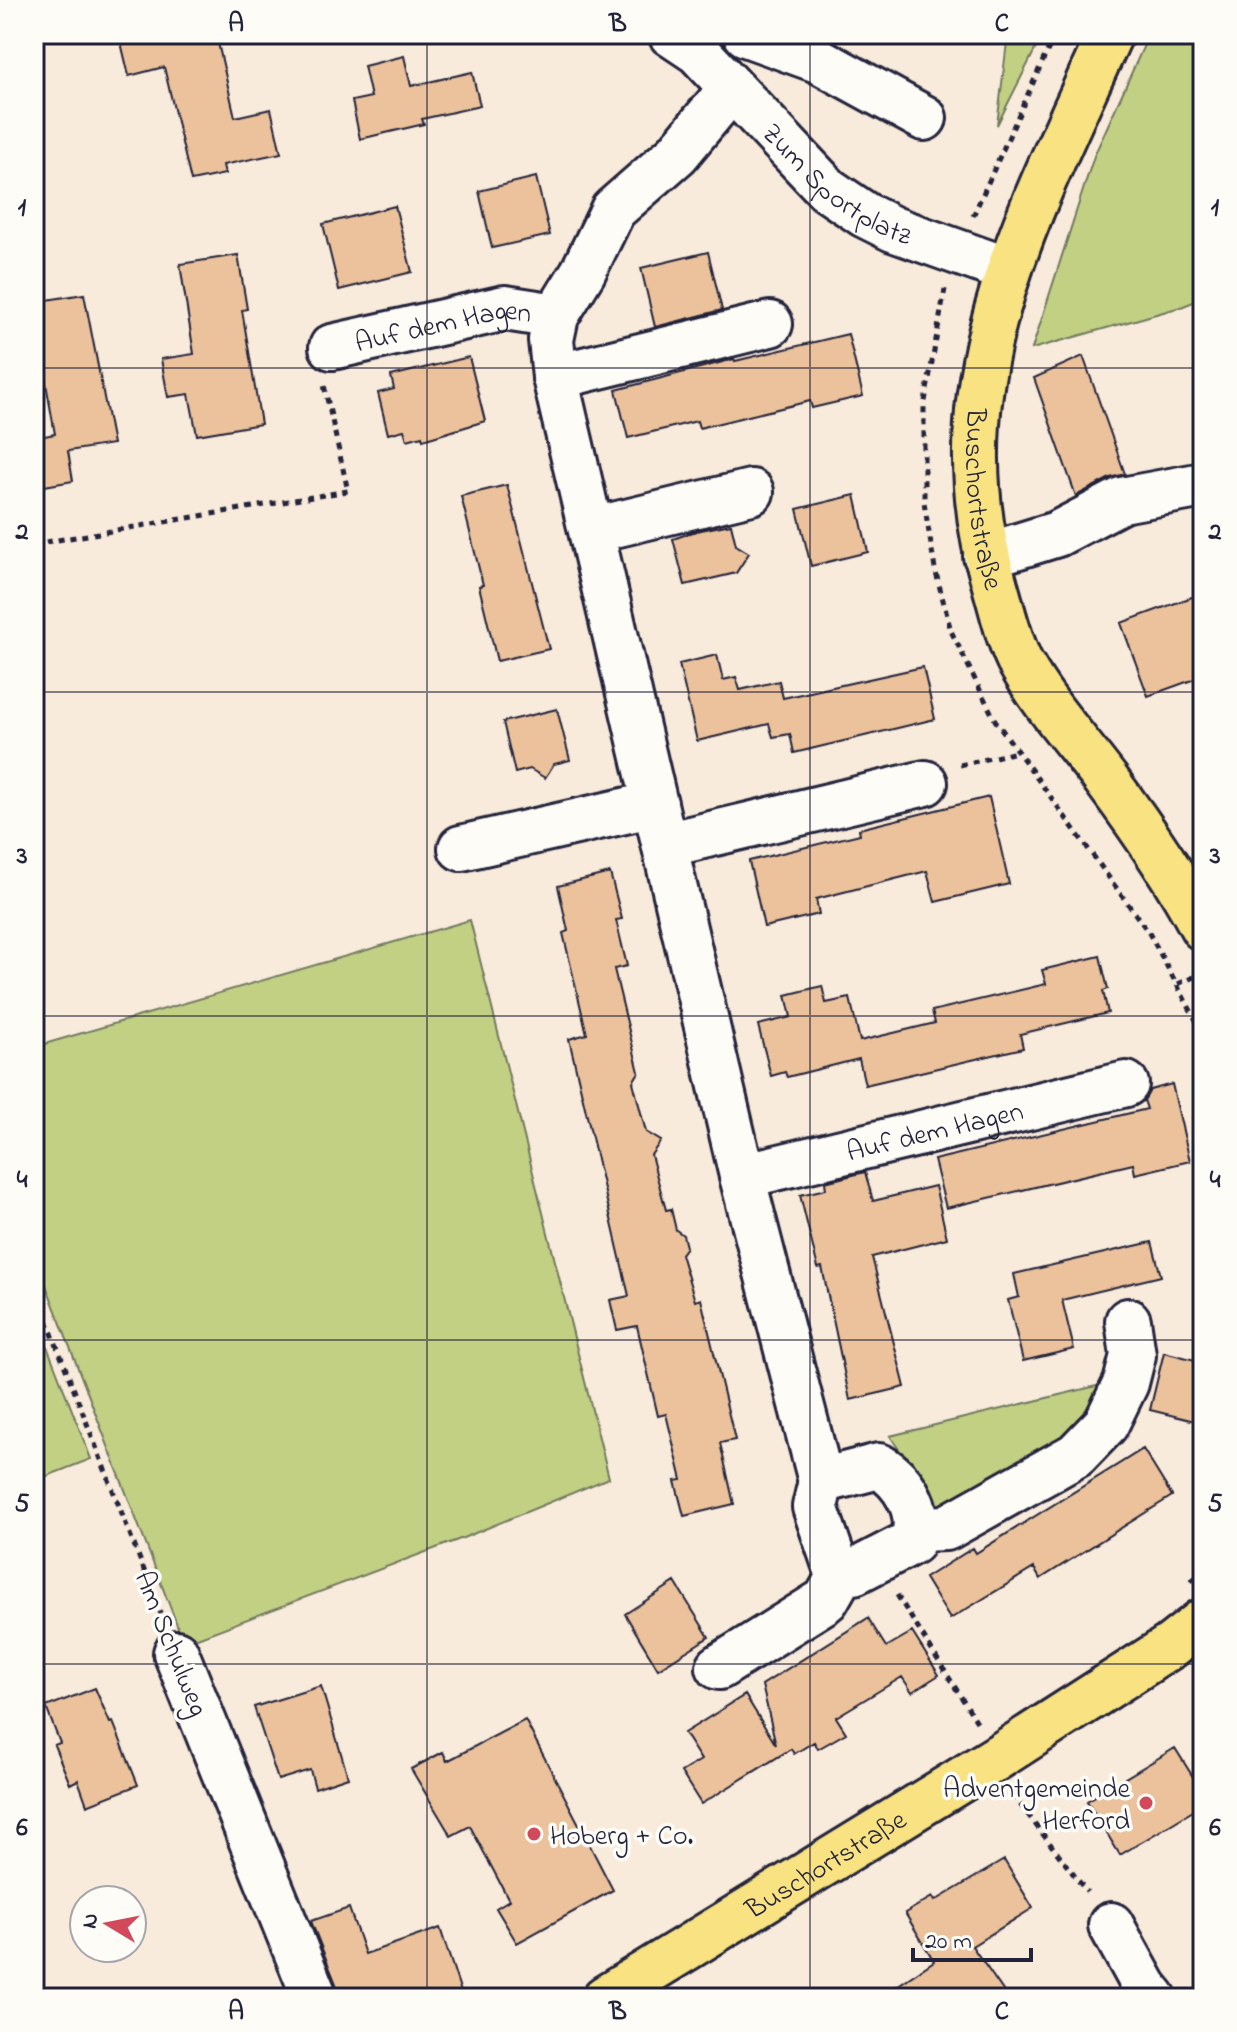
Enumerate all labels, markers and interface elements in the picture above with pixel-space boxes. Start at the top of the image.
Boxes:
text: A [228,6,244,44]
text: B [608,6,627,44]
text: C [995,6,1009,44]
street label: Zum Sportplatz [751,115,917,258]
text: 1 [18,190,27,228]
text: 1 [1211,190,1220,228]
street label: Auf dem Hagen [351,291,534,365]
street label: Buschortstraße [952,406,1012,596]
text: 2 [15,514,29,552]
text: 2 [1208,514,1222,552]
text: 3 [16,838,28,876]
text: 3 [1209,838,1221,876]
street label: Auf dem Hagen [843,1092,1028,1174]
text: 4 [17,1162,28,1200]
text: 4 [1210,1162,1221,1200]
text: 5 [15,1486,30,1524]
text: 5 [1208,1486,1223,1524]
street label: Am Schulweg [122,1565,218,1723]
place label: Adventgemeinde Herford [943,1770,1130,1843]
marker: Adventgemeinde Herford [1137,1794,1155,1812]
street label: Buschortstraße [738,1801,916,1932]
text: 6 [16,1810,28,1848]
text: 6 [1209,1810,1221,1848]
place label: Hoberg + Co. [550,1817,693,1858]
marker: Hoberg + Co. [525,1825,543,1843]
north arrow [68,1884,148,1964]
text: N [74,1911,108,1931]
scale bar [913,1912,1031,1962]
text: 20 m [925,1925,972,1960]
text: A [228,1994,244,2032]
text: B [608,1994,627,2032]
text: C [995,1994,1009,2032]

